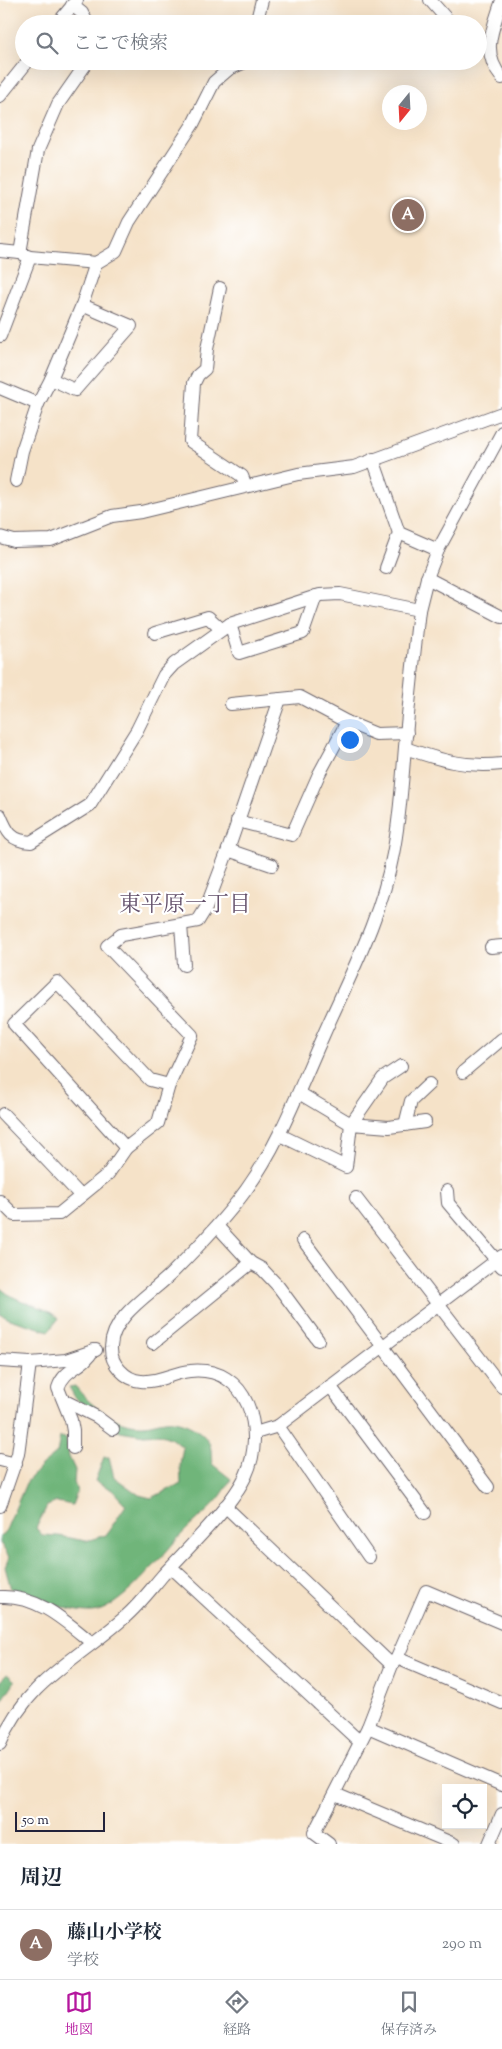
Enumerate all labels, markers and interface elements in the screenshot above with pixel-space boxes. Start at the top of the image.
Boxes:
search box [15,15,487,70]
icon: search [33,29,61,57]
text: ここで検索 [73,31,168,58]
north arrow [382,85,427,130]
pin: A [392,196,424,234]
your location [337,727,363,753]
district label: 東平原一丁目 [119,890,251,922]
map controls [442,1784,487,1829]
button: locate [442,1784,487,1829]
scale bar [15,1809,105,1832]
text: 50 m [22,1811,49,1831]
text: 周辺 [20,1864,62,1894]
text: 藤山小学校 [67,1920,162,1947]
text: A [30,1933,43,1956]
text: 290 m [442,1933,482,1956]
text: 学校 [67,1950,99,1973]
tab: 地図 [65,1988,93,2041]
tab: 経路 [223,1988,251,2041]
tab: 保存済み [381,1988,437,2041]

